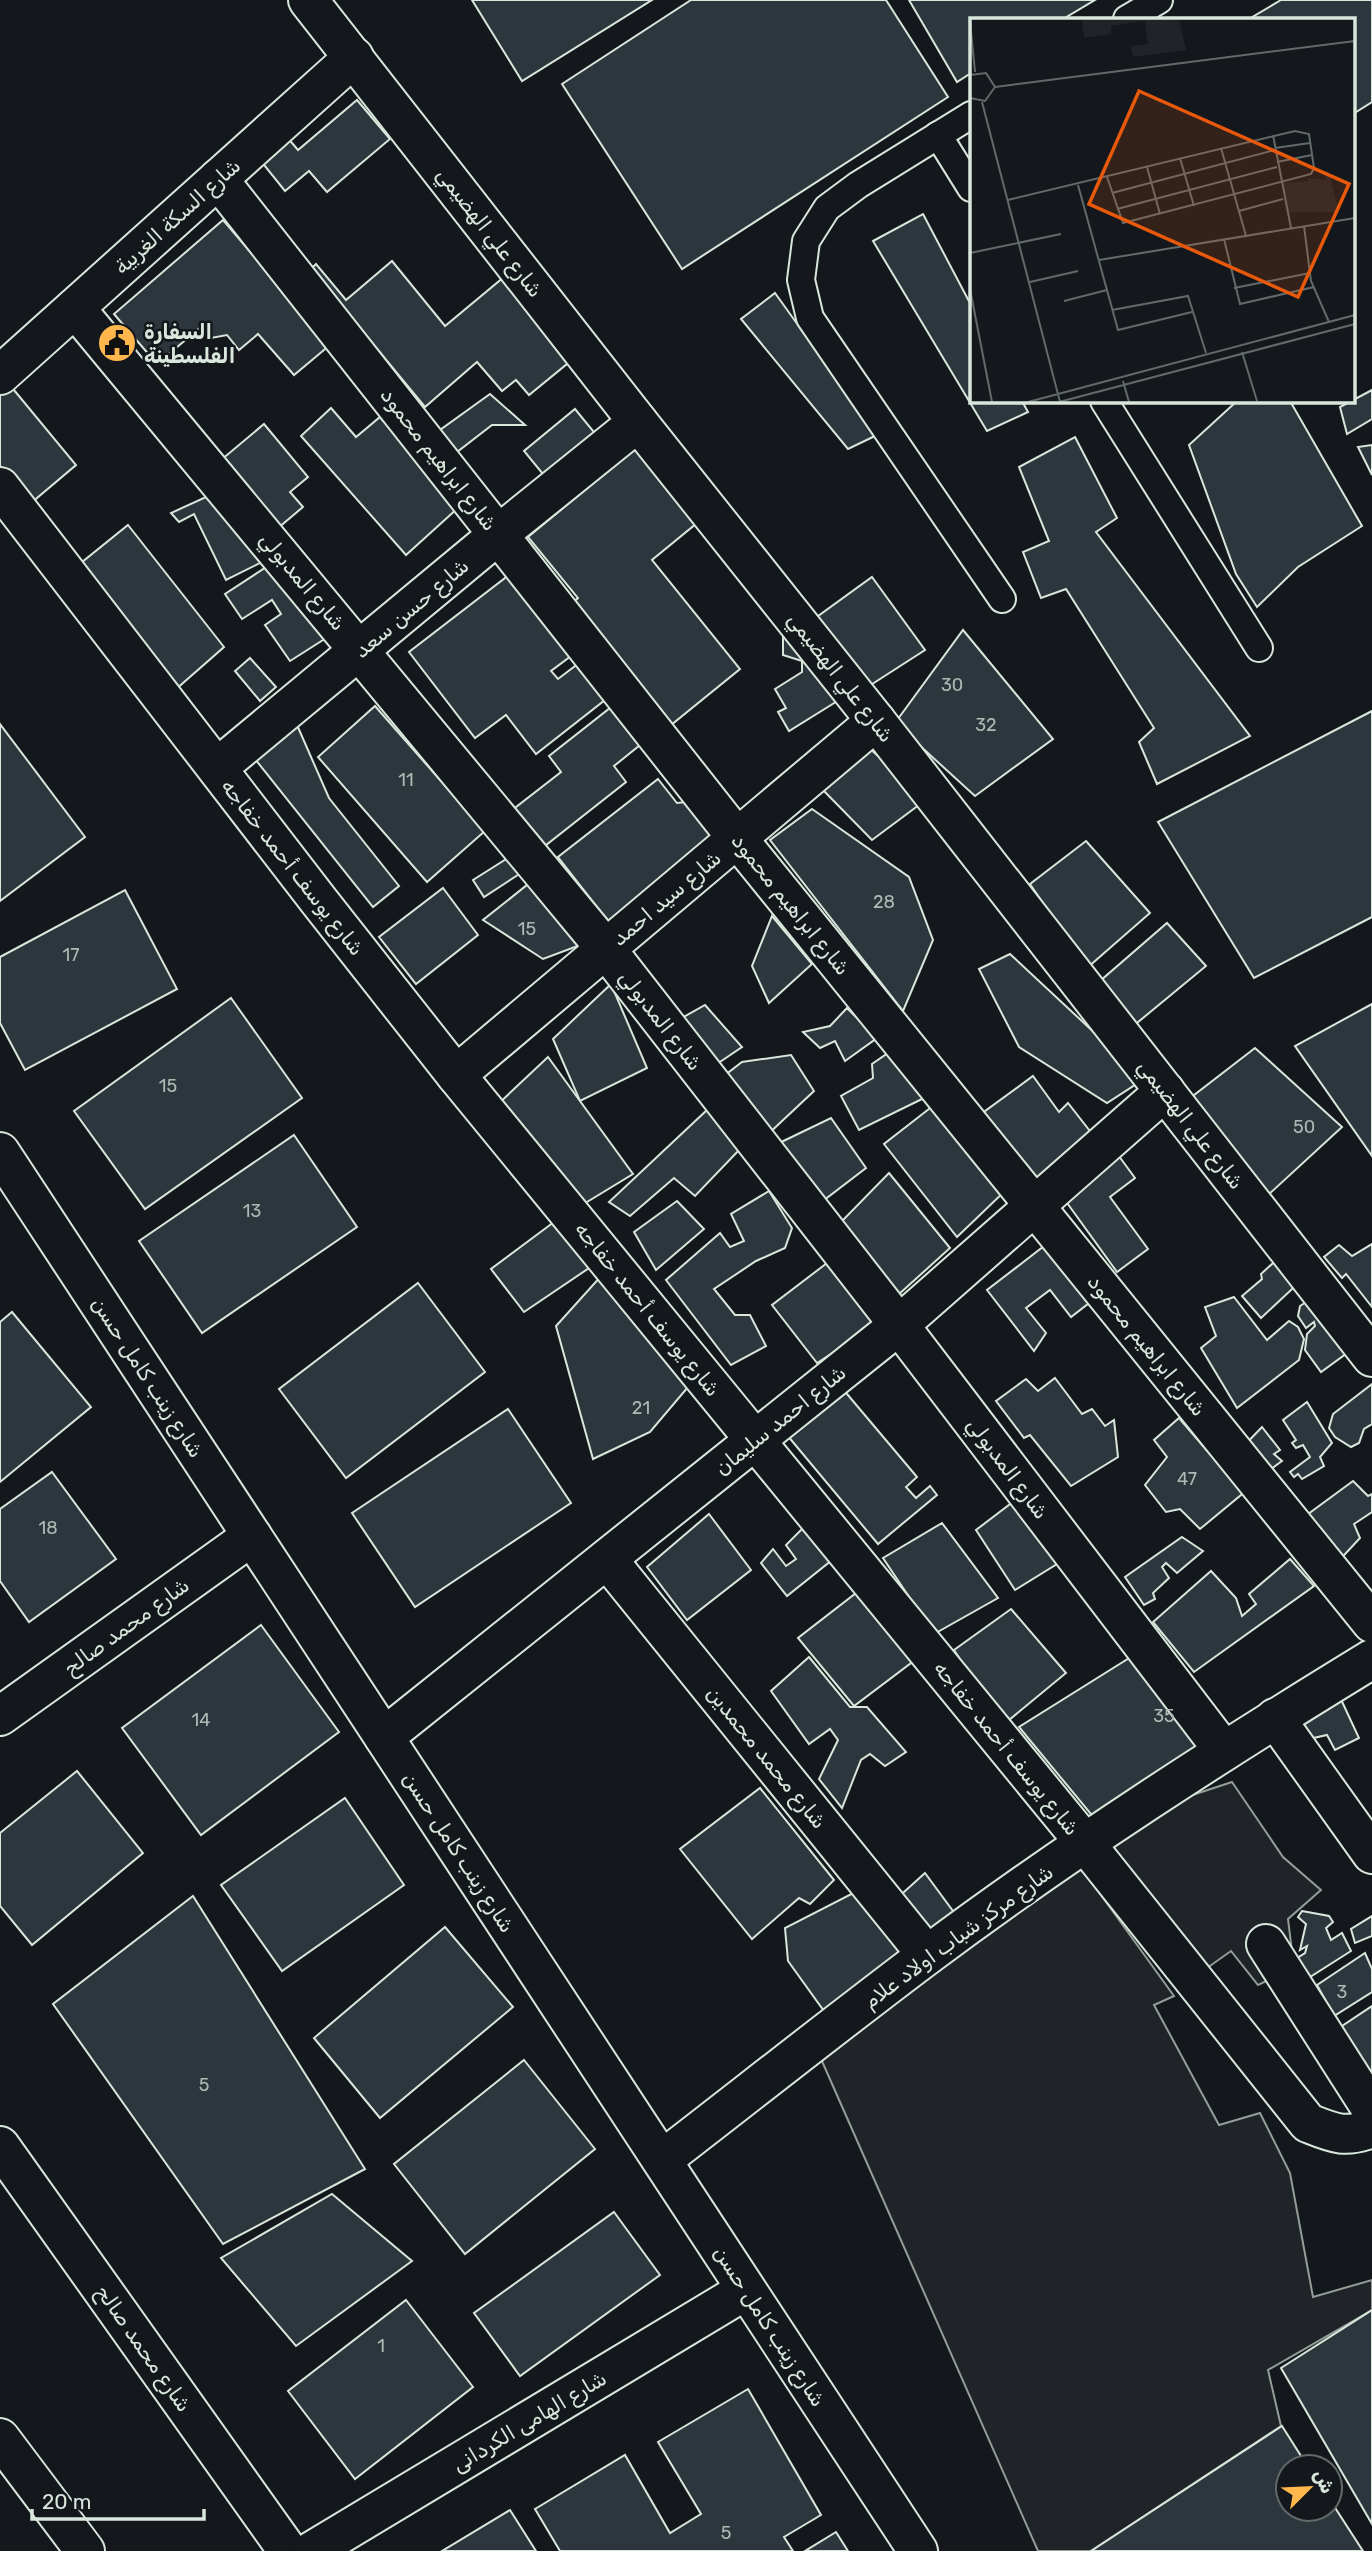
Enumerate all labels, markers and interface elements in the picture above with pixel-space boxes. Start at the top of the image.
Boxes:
inset map [970,18,1354,402]
street label: شارع السكة الغربية [109,153,247,281]
street label: شارع علي الهضيمي [428,162,549,304]
place label: السفارة الفلسطينة [144,319,235,368]
public building icon: السفارة الفلسطينة [96,322,138,364]
street label: شارع ابراهيم محمود [374,382,503,537]
street label: شارع المدبولي [252,527,351,638]
street label: شارع حسن سعد [349,553,475,665]
street label: شارع علي الهضيمي [779,607,900,749]
house number: 30 [941,674,963,696]
house number: 32 [975,714,997,736]
house number: 11 [398,769,414,791]
street label: شارع يوسف أحمد خفاجه [215,774,370,962]
street label: شارع ابراهيم محمود [725,828,856,981]
street label: شارع سيد احمد [606,845,727,952]
house number: 28 [873,891,895,913]
house number: 15 [518,918,536,940]
house number: 17 [63,944,79,966]
street label: شارع المدبولي [611,965,708,1078]
street label: شارع علي الهضيمي [1129,1054,1250,1196]
house number: 15 [159,1075,177,1097]
house number: 50 [1293,1116,1315,1138]
house number: 13 [243,1200,261,1222]
street label: شارع يوسف أحمد خفاجه [568,1217,726,1403]
street label: شارع ابراهيم محمود [1081,1269,1212,1422]
street label: شارع زينب كامل حسن [85,1292,209,1463]
street label: شارع احمد سليمان [709,1360,852,1482]
house number: 21 [632,1397,650,1419]
street label: شارع المدبولي [959,1412,1054,1526]
house number: 47 [1177,1468,1197,1490]
house number: 18 [38,1517,58,1539]
street label: شارع محمد صالح [58,1572,195,1682]
street label: شارع يوسف أحمد خفاجه [927,1656,1085,1842]
street label: شارع محمد محمدين [700,1681,832,1835]
house number: 35 [1153,1705,1175,1727]
house number: 14 [192,1709,210,1731]
street label: شارع زينب كامل حسن [396,1767,520,1938]
street label: شارع مركز شباب اولاد علام [858,1859,1059,2015]
house number: 3 [1337,1981,1347,2003]
house number: 5 [199,2074,209,2096]
street label: شارع زينب كامل حسن [707,2241,831,2412]
street label: شارع محمد صالح [89,2280,197,2417]
house number: 1 [377,2335,385,2357]
street label: شارع الهامى الكردانى [447,2365,612,2479]
north arrow [1274,2453,1344,2523]
text: ش [1309,2466,1339,2497]
scale bar [32,2478,203,2522]
text: 20 m [42,2489,91,2514]
house number: 5 [721,2522,731,2544]

